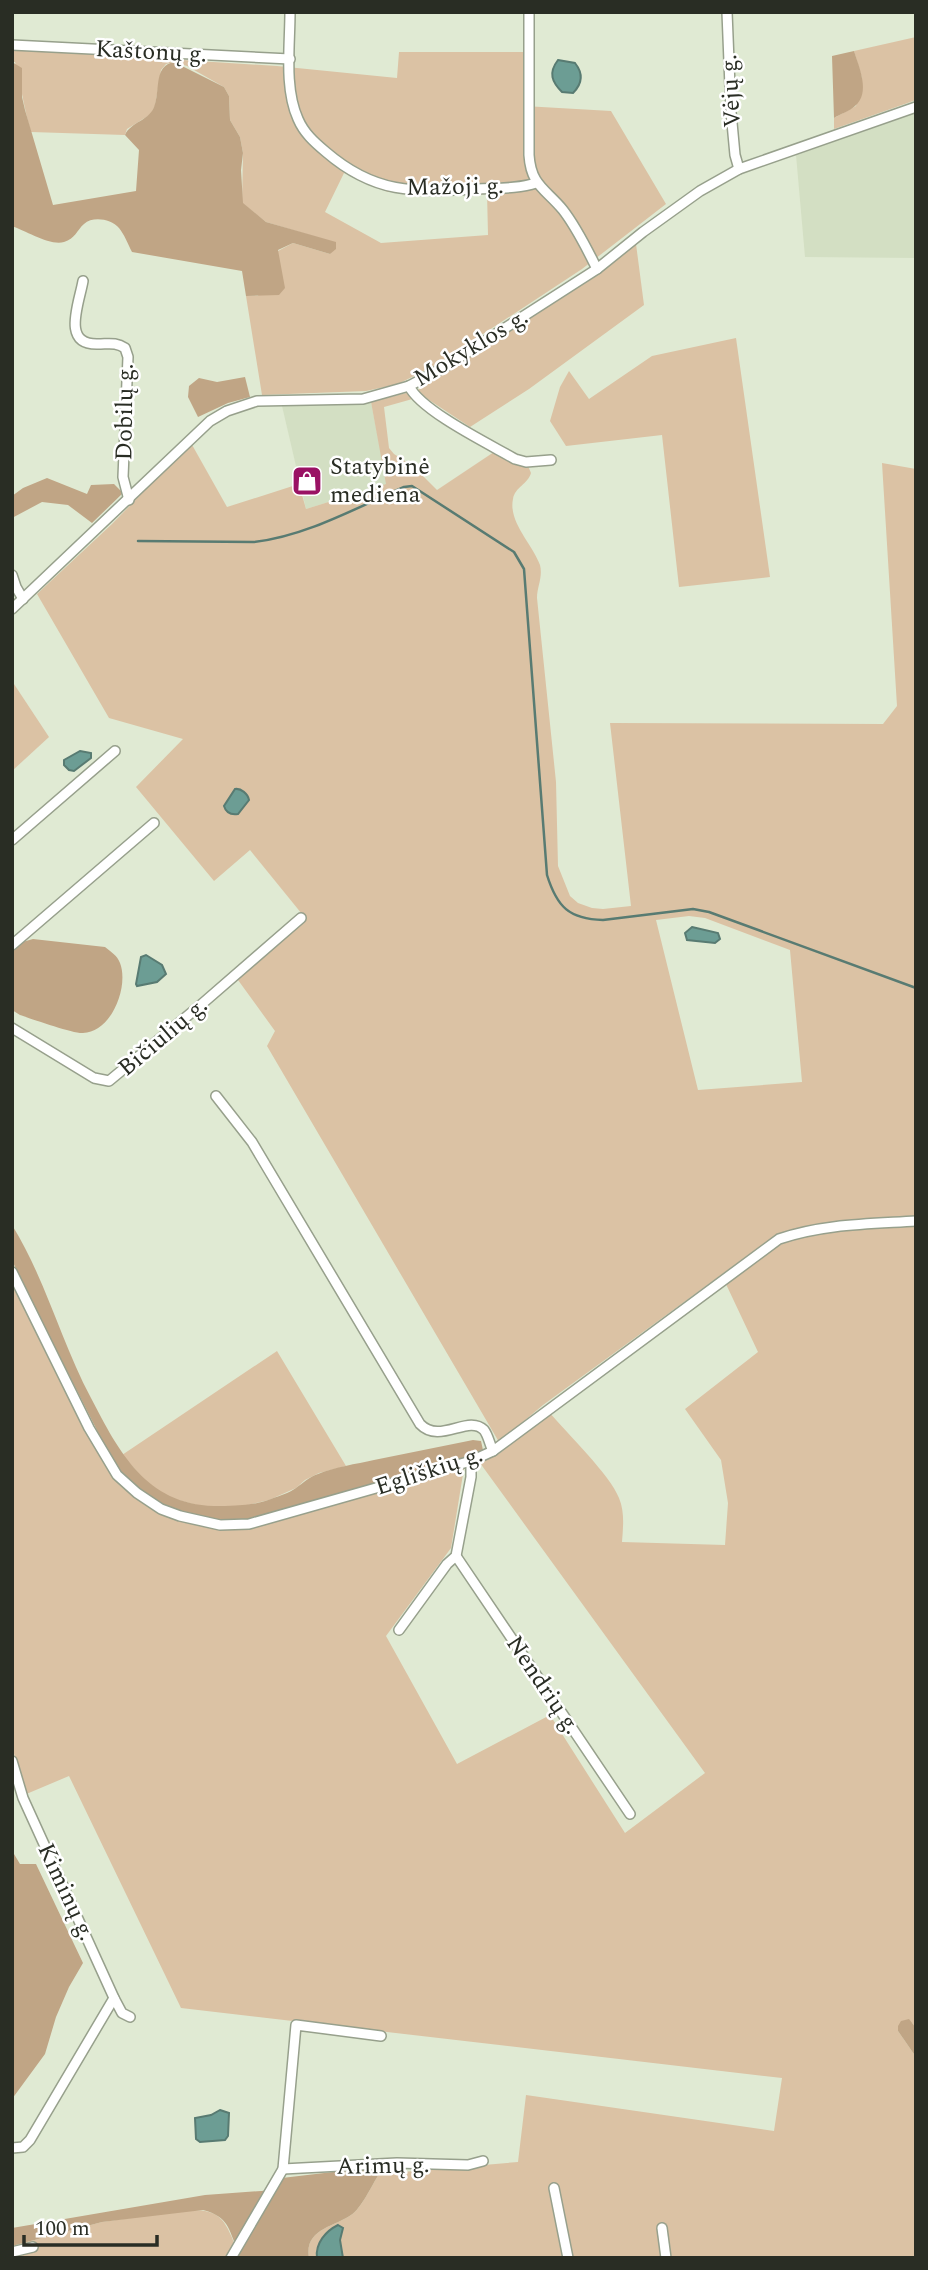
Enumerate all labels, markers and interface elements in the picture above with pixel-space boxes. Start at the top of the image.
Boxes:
street label: Kaštonų g. [94,31,208,73]
street label: Vėjų g. [711,53,751,129]
street label: Mažoji g. [406,168,504,206]
street label: Mokyklos g. [407,299,535,397]
street label: Dobilų g. [106,363,144,461]
place label: Statybinė mediena [330,449,430,513]
shop icon: Statybinė mediena [290,464,324,498]
street label: Bičiulių g. [110,989,216,1085]
street label: Egliškių g. [370,1437,488,1505]
street label: Nendrių g. [497,1628,589,1742]
street label: Kiminų g. [28,1837,104,1947]
street label: Arimų g. [336,2147,430,2185]
scale bar [24,2204,158,2248]
text: 100 m [35,2213,90,2245]

